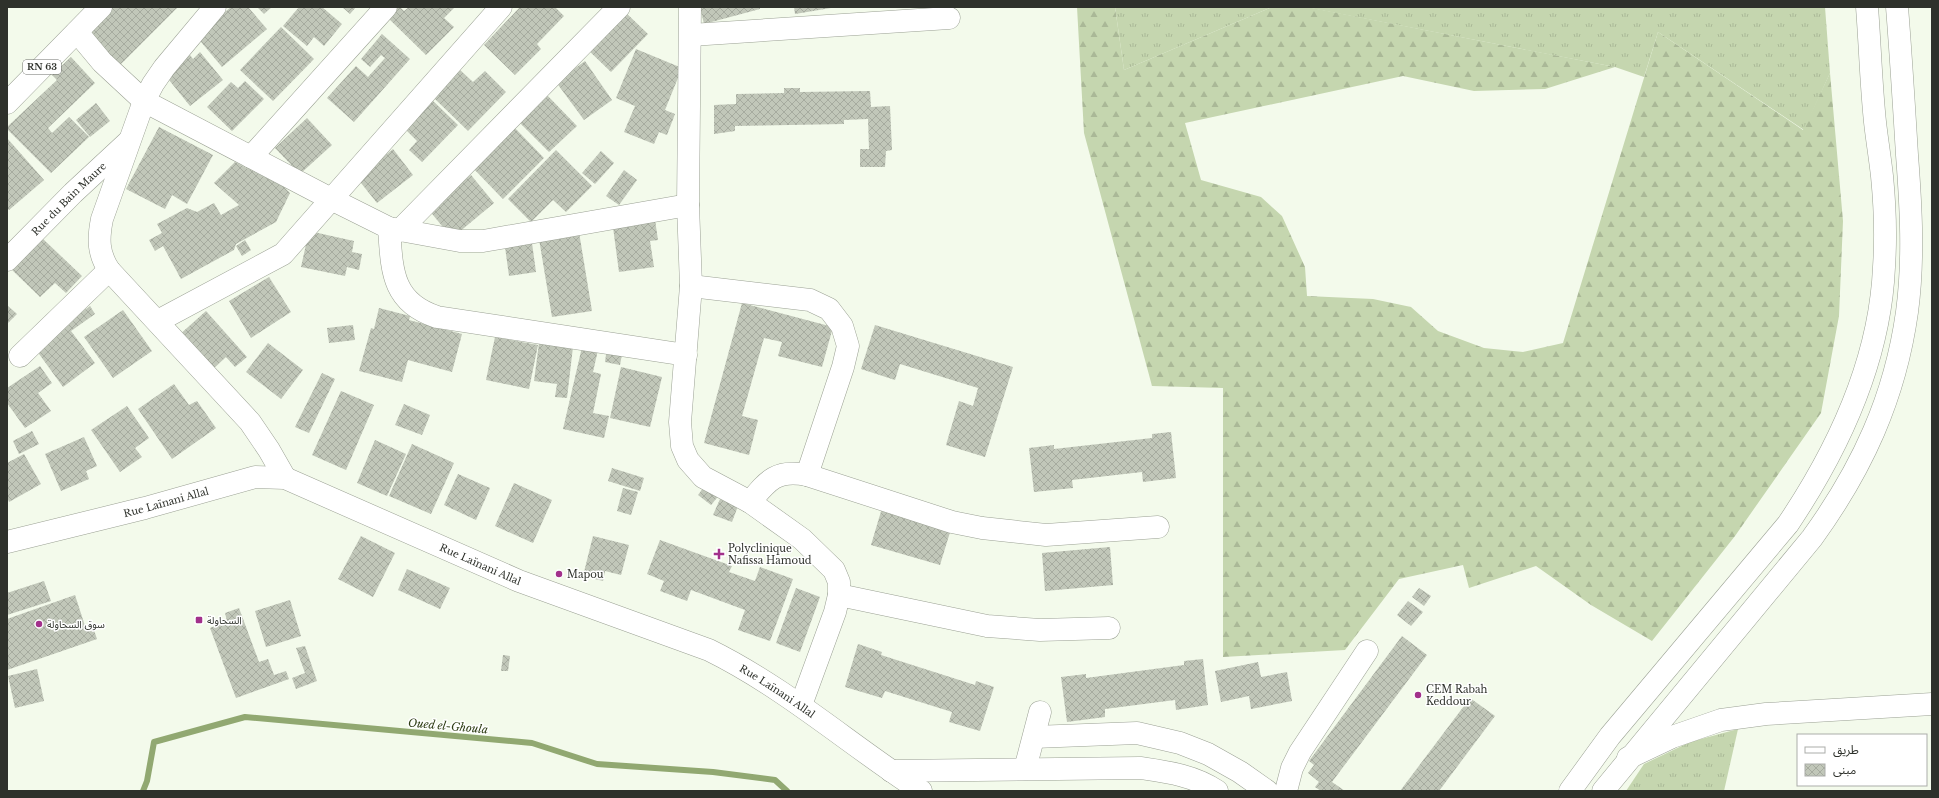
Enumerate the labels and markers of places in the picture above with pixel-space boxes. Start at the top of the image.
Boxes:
place label: Polyclinique Nafissa Hamoud [728,542,812,567]
marker: Polyclinique Nafissa Hamoud [713,548,725,560]
place label: Mapou [567,568,604,581]
marker: Mapou [554,569,564,579]
place label: السحاولة [207,614,242,627]
marker: السحاولة [194,615,204,625]
place label: سوق السحاولة [47,618,105,631]
marker: سوق السحاولة [34,619,44,629]
place label: CEM Rabah Keddour [1426,683,1488,708]
marker: CEM Rabah Keddour [1413,690,1423,700]

